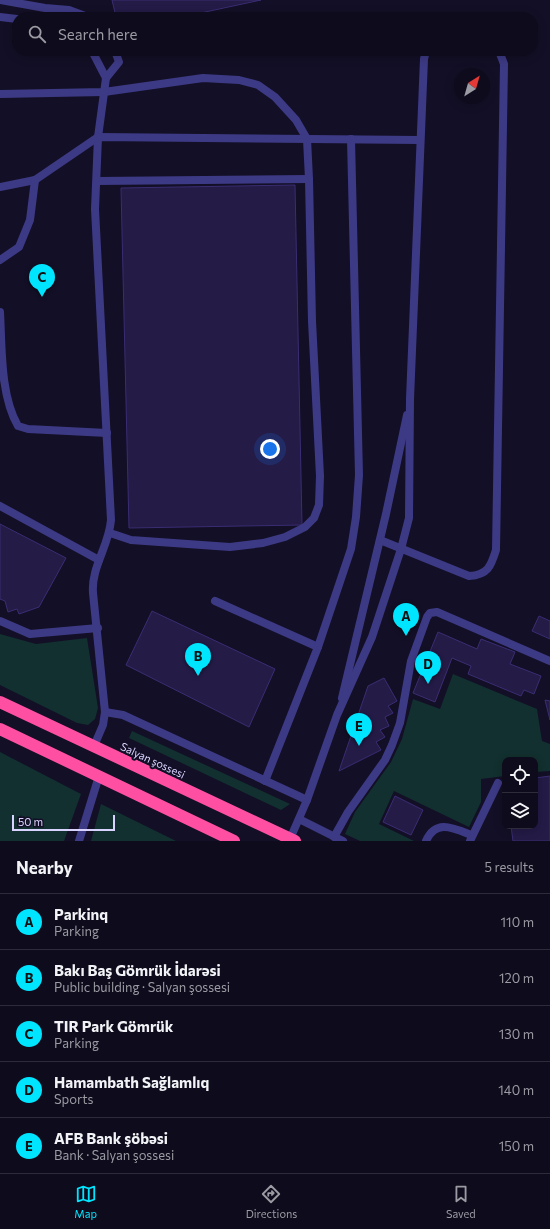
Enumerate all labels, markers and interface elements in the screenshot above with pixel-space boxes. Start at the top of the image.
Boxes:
search box [12,12,538,56]
icon: search [26,23,48,45]
text: Search here [58,25,137,43]
north arrow [454,68,490,104]
pin: C [29,264,55,297]
your location [260,439,280,459]
pin: A [393,603,419,636]
pin: B [185,643,211,676]
pin: D [415,651,441,684]
pin: E [346,713,372,746]
street label: Salyan şossesi [119,739,188,781]
map controls [502,757,538,829]
button: locate [502,757,538,793]
button: layers [502,793,538,829]
scale bar [12,813,115,832]
text: 50 m [18,815,43,828]
text: Nearby [16,857,73,878]
text: 5 results [484,859,534,875]
text: Parkinq [54,905,108,923]
text: A [24,914,34,930]
text: 110 m [501,914,534,930]
text: Parking [54,923,99,939]
text: Bakı Baş Gömrük İdarəsi [54,961,221,979]
text: B [25,970,33,986]
text: 120 m [499,970,534,986]
text: Public building · Salyan şossesi [54,979,230,995]
text: TIR Park Gömrük [54,1017,173,1035]
text: C [25,1026,33,1042]
text: 130 m [499,1026,534,1042]
text: Parking [54,1035,99,1051]
text: Hamambath Sağlamlıq [54,1073,209,1091]
text: D [24,1082,34,1098]
text: 140 m [498,1082,534,1098]
text: Sports [54,1091,94,1107]
text: AFB Bank şöbəsi [54,1129,168,1147]
text: E [25,1138,33,1154]
text: 150 m [499,1138,534,1154]
text: Bank · Salyan şossesi [54,1147,174,1163]
tab: Map [74,1183,97,1220]
tab: Directions [246,1183,297,1220]
tab: Saved [446,1183,476,1220]

